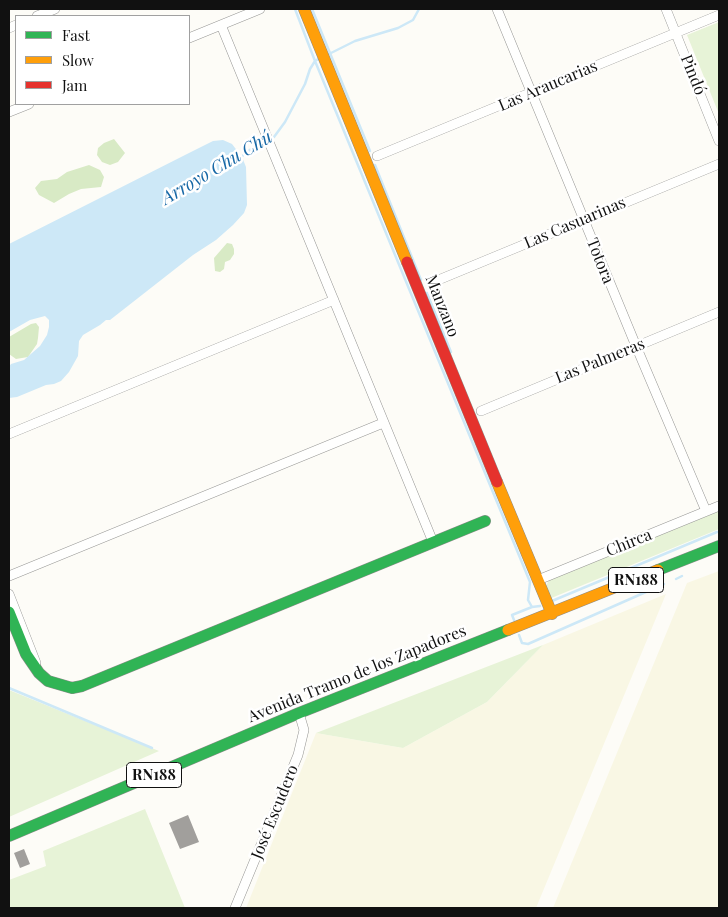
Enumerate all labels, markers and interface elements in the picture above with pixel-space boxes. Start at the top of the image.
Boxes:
legend [15,15,190,105]
text: Fast [62,25,90,45]
text: Slow [62,50,94,70]
street label: Pindó [676,52,710,98]
street label: Las Araucarias [496,57,600,115]
text: Jam [62,75,87,95]
water label: Arroyo Chu Chú [158,126,276,210]
street label: Las Casuarinas [521,193,629,253]
street label: Totora [582,235,618,287]
street label: Manzano [421,272,463,340]
street label: Las Palmeras [552,334,648,388]
street label: Chirca [603,525,655,561]
road number: RN188 [608,568,664,592]
street label: Avenida Tramo de los Zapadores [245,621,469,727]
road number: RN188 [126,762,182,788]
street label: José Escudero [247,762,303,862]

